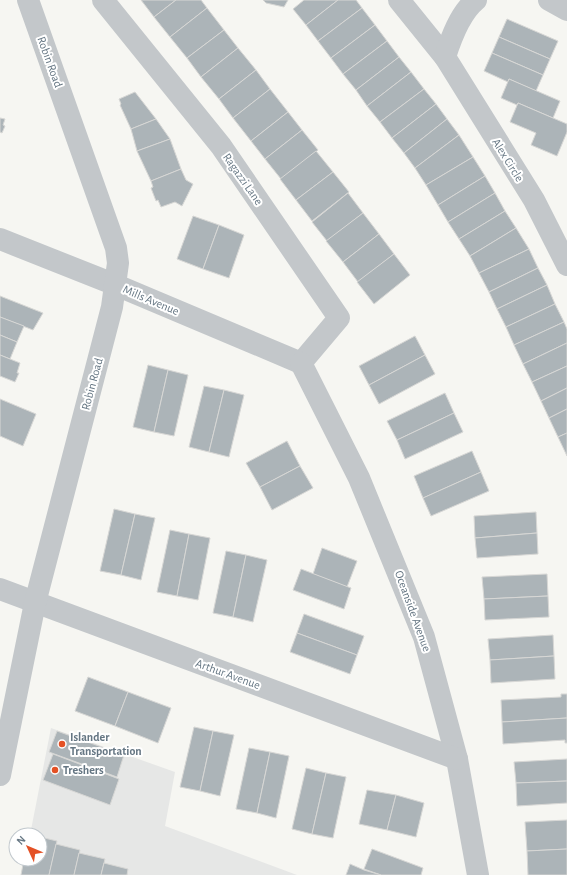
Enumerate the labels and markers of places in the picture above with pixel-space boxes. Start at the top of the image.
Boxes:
place label: Islander Transportation [70,731,142,757]
marker: Islander Transportation [57,739,67,749]
place label: Treshers [63,764,104,776]
marker: Treshers [50,765,60,775]

